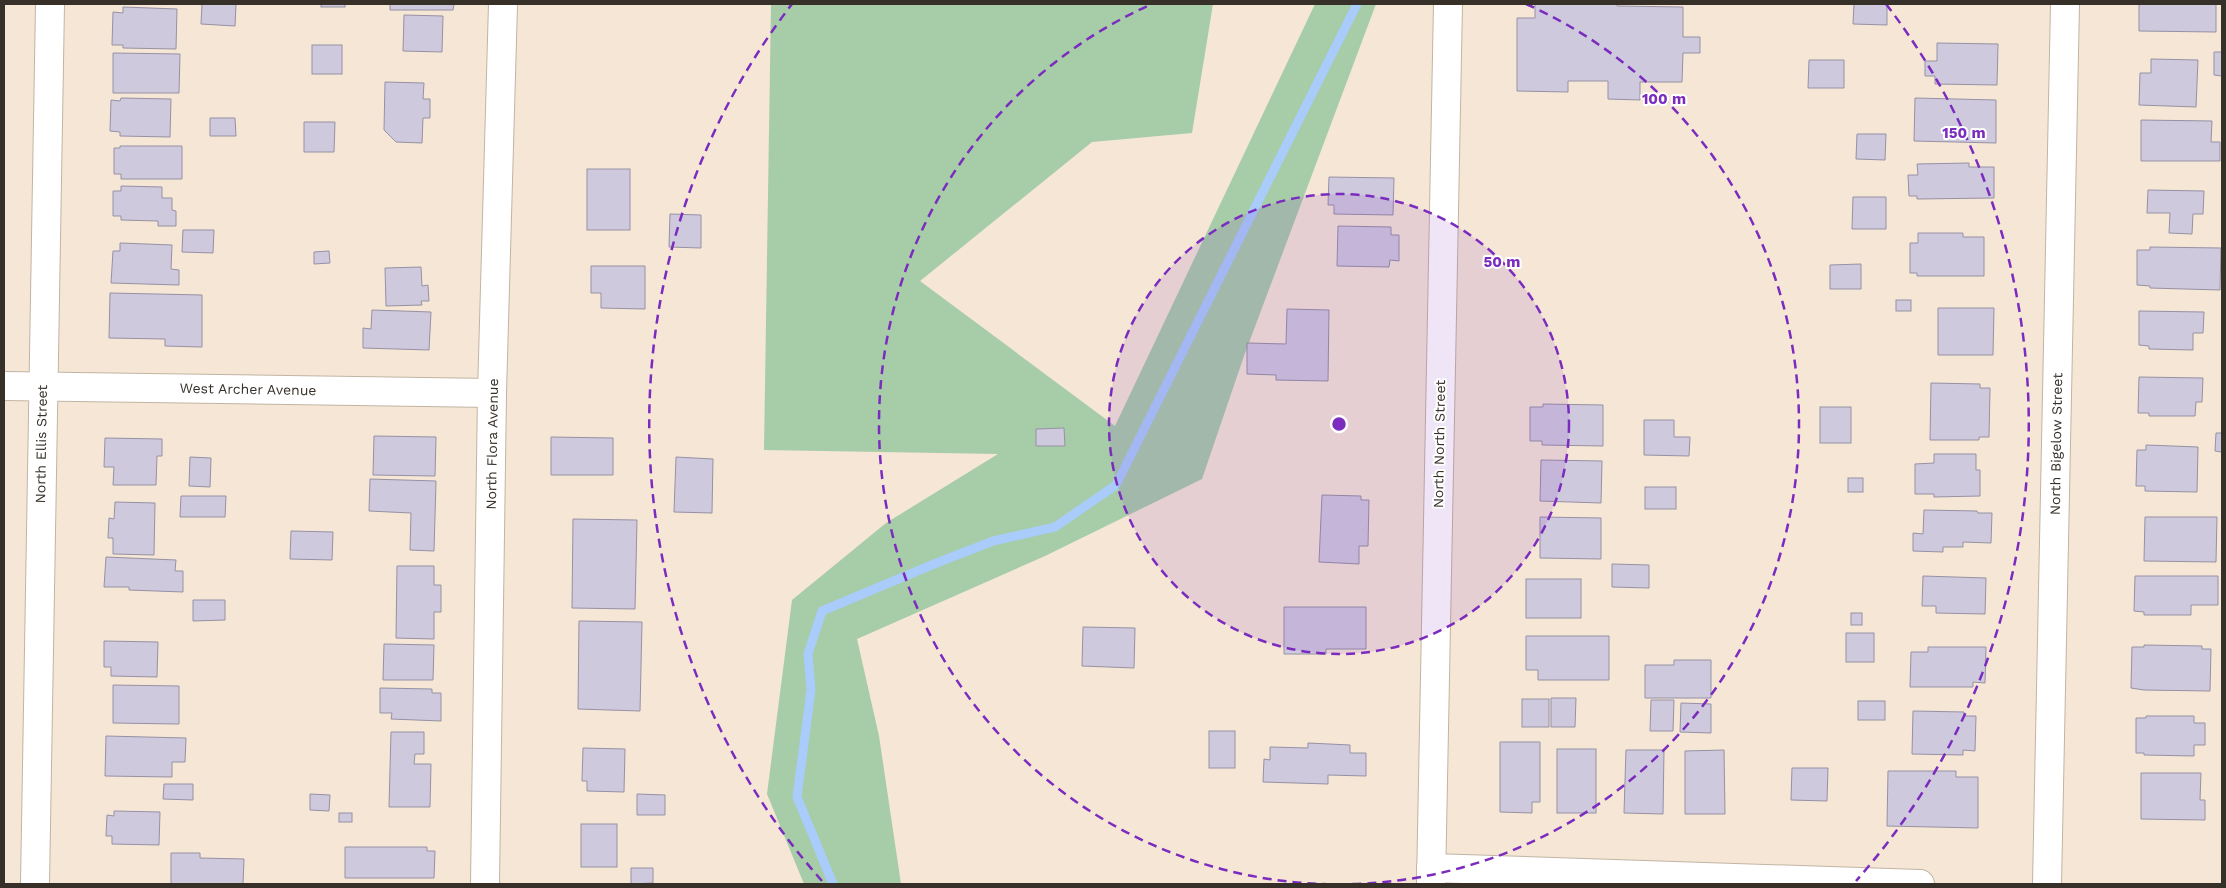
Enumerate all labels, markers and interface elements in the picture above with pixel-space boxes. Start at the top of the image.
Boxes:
text: 100 m [1642,90,1686,108]
text: 150 m [1942,124,1986,142]
text: 50 m [1484,253,1520,271]
street label: North Bigelow Street [2047,373,2065,515]
street label: North Flora Avenue [483,378,501,510]
street label: West Archer Avenue [179,380,317,398]
street label: North North Street [1430,380,1448,508]
street label: North Ellis Street [32,384,50,503]
centre of rings [1330,415,1348,433]

